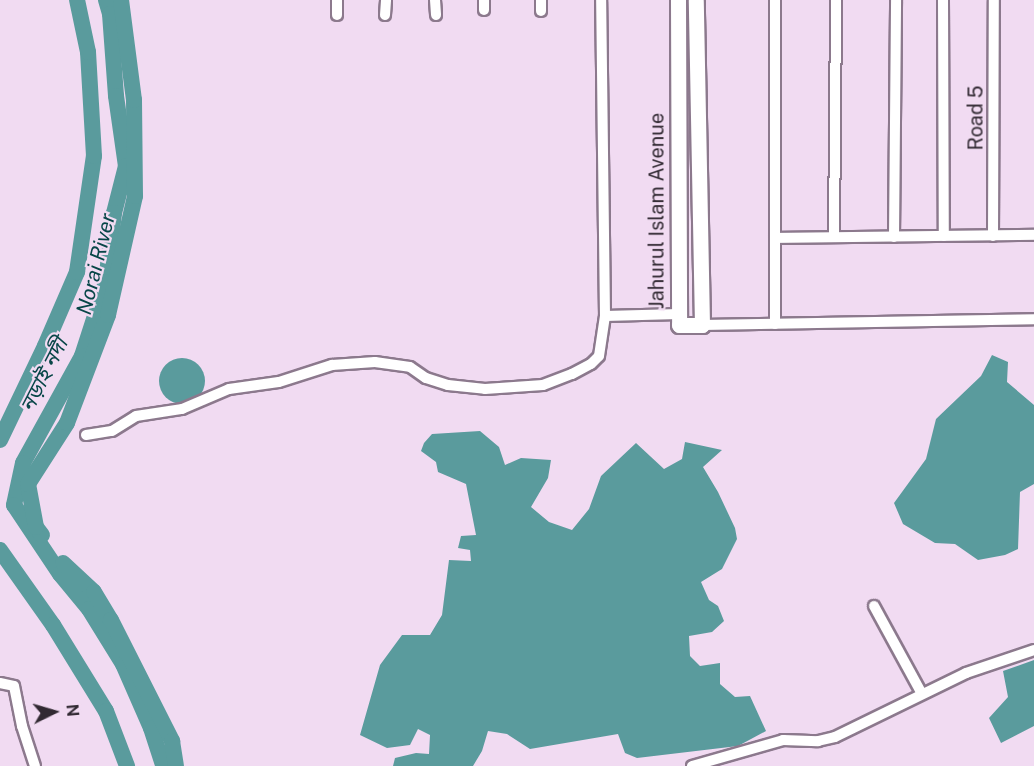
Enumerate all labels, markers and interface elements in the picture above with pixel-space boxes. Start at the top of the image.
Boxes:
street label: Road 5 [964,85,988,151]
street label: Jahurul Islam Avenue [645,113,669,309]
water label: Norai River [71,211,121,317]
water label: নড়াই নদী [15,334,73,416]
north arrow [24,682,84,742]
text: N [62,703,82,717]

